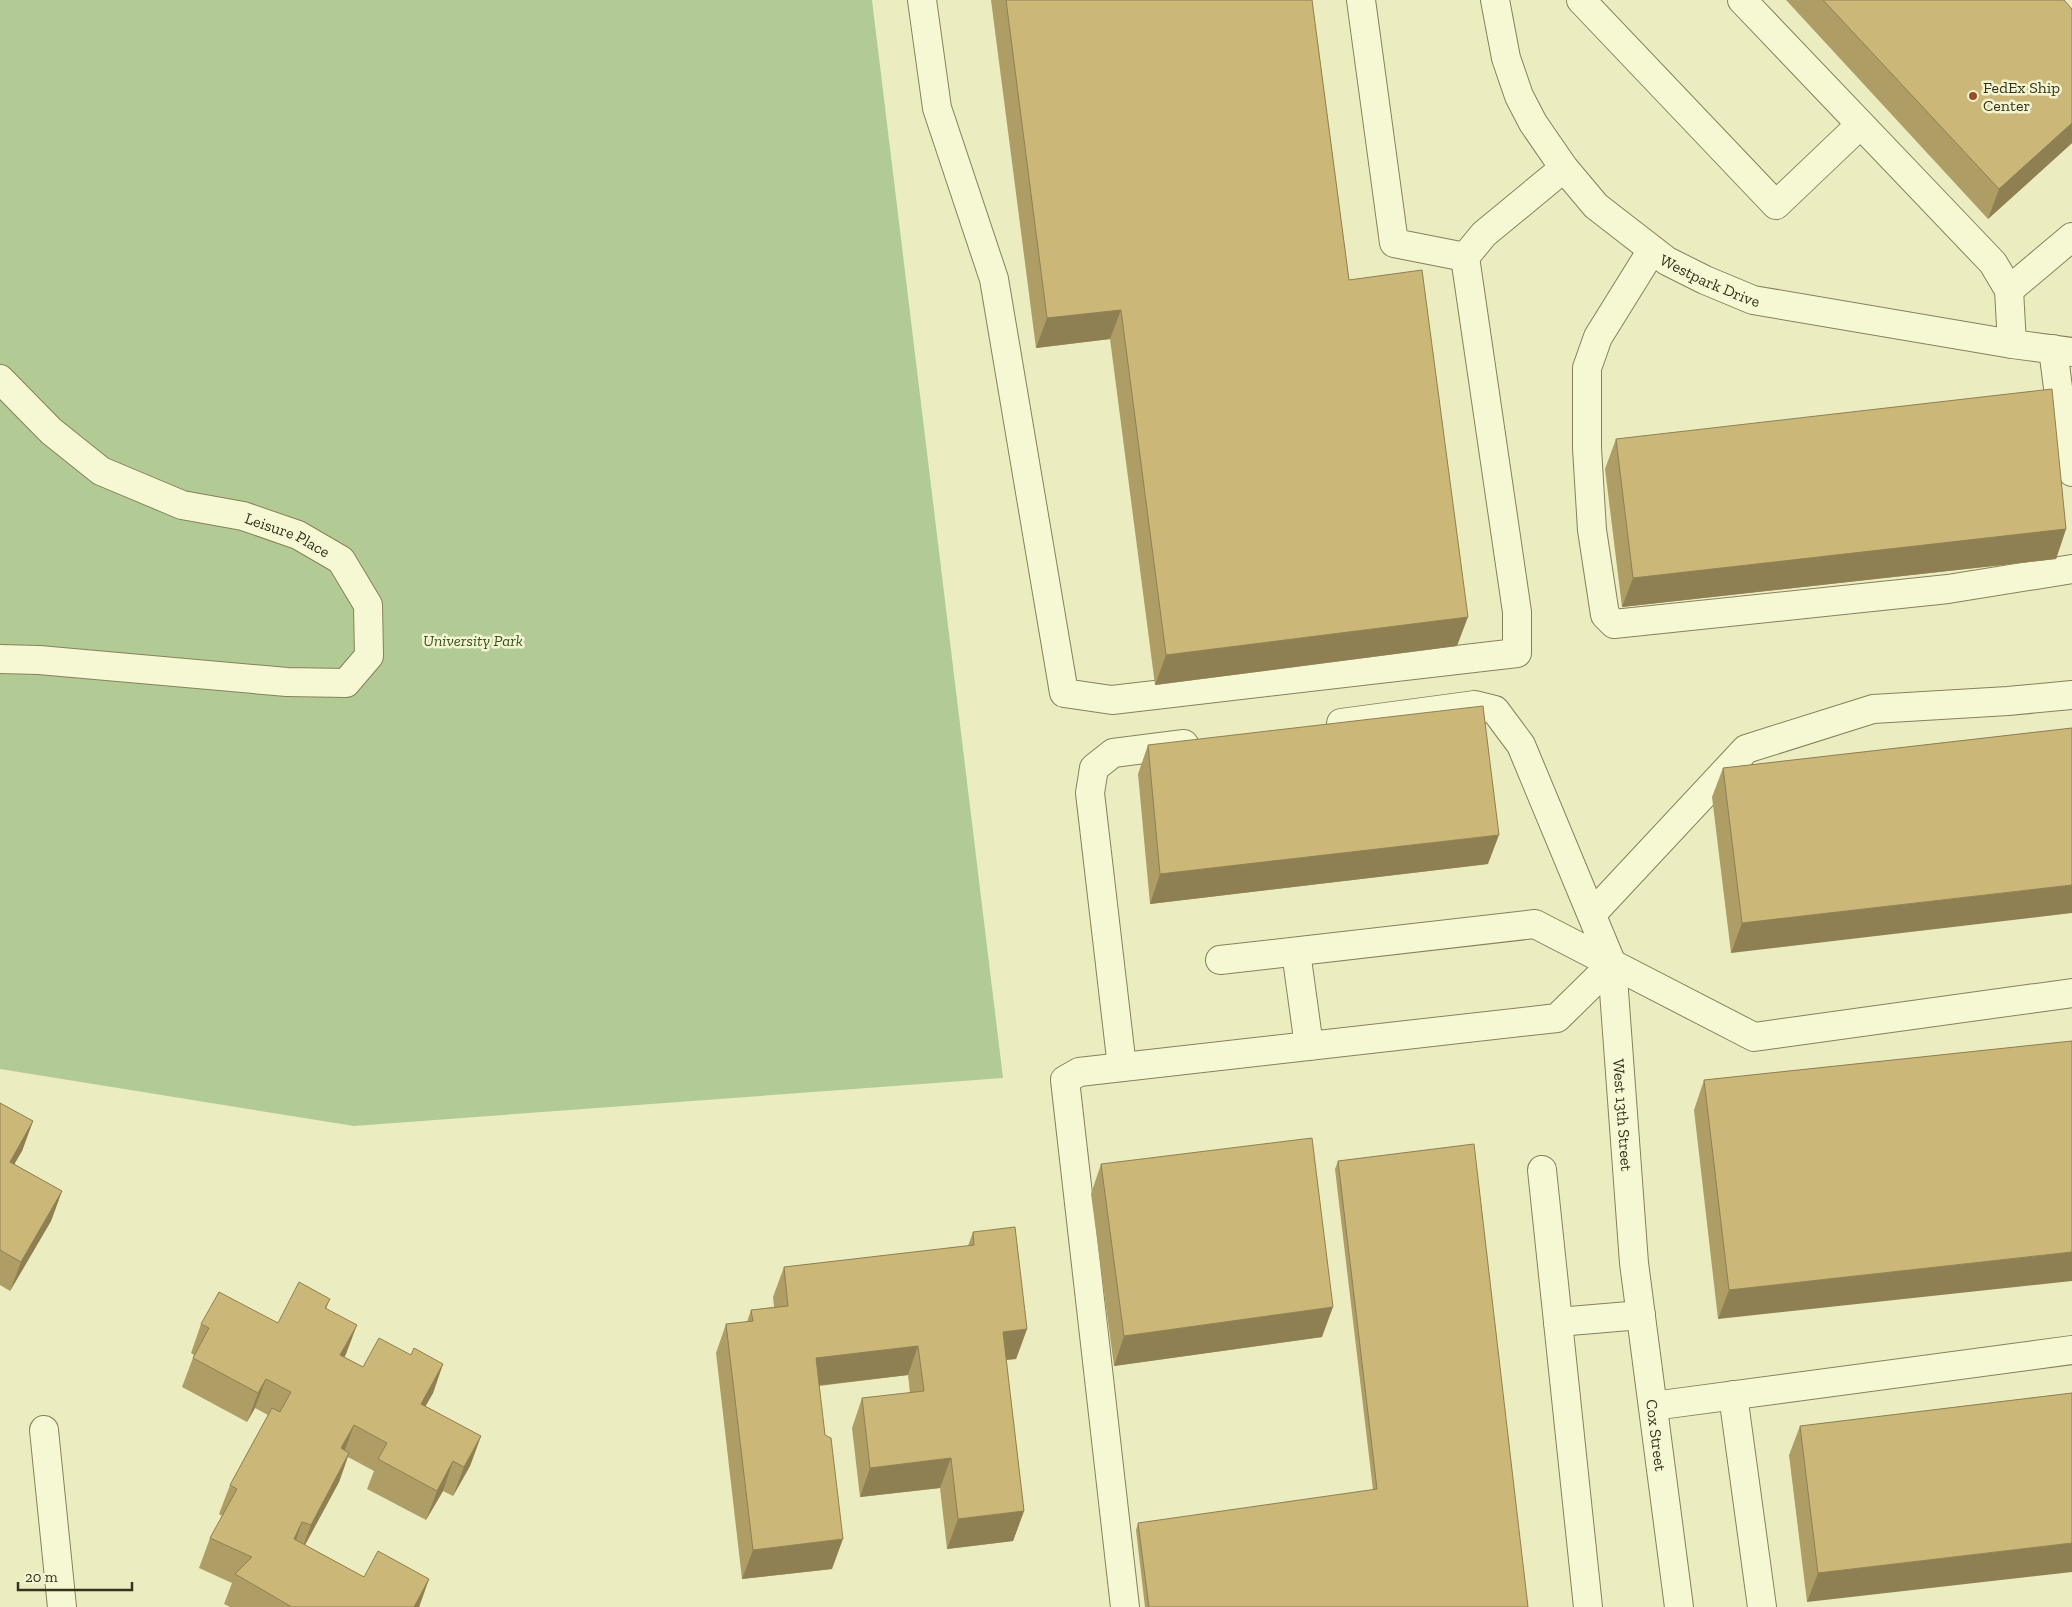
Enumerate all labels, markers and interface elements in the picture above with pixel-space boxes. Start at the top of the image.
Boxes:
place label: FedEx Ship Center [1983,78,2060,115]
marker: FedEx Ship Center [1967,90,1979,102]
street label: Westpark Drive [1657,250,1761,311]
street label: Leisure Place [242,508,333,561]
park label: University Park [423,631,523,650]
street label: West 13th Street [1609,1058,1636,1172]
street label: Cox Street [1642,1398,1670,1472]
scale bar [18,1560,131,1592]
text: 20 m [25,1568,58,1586]

